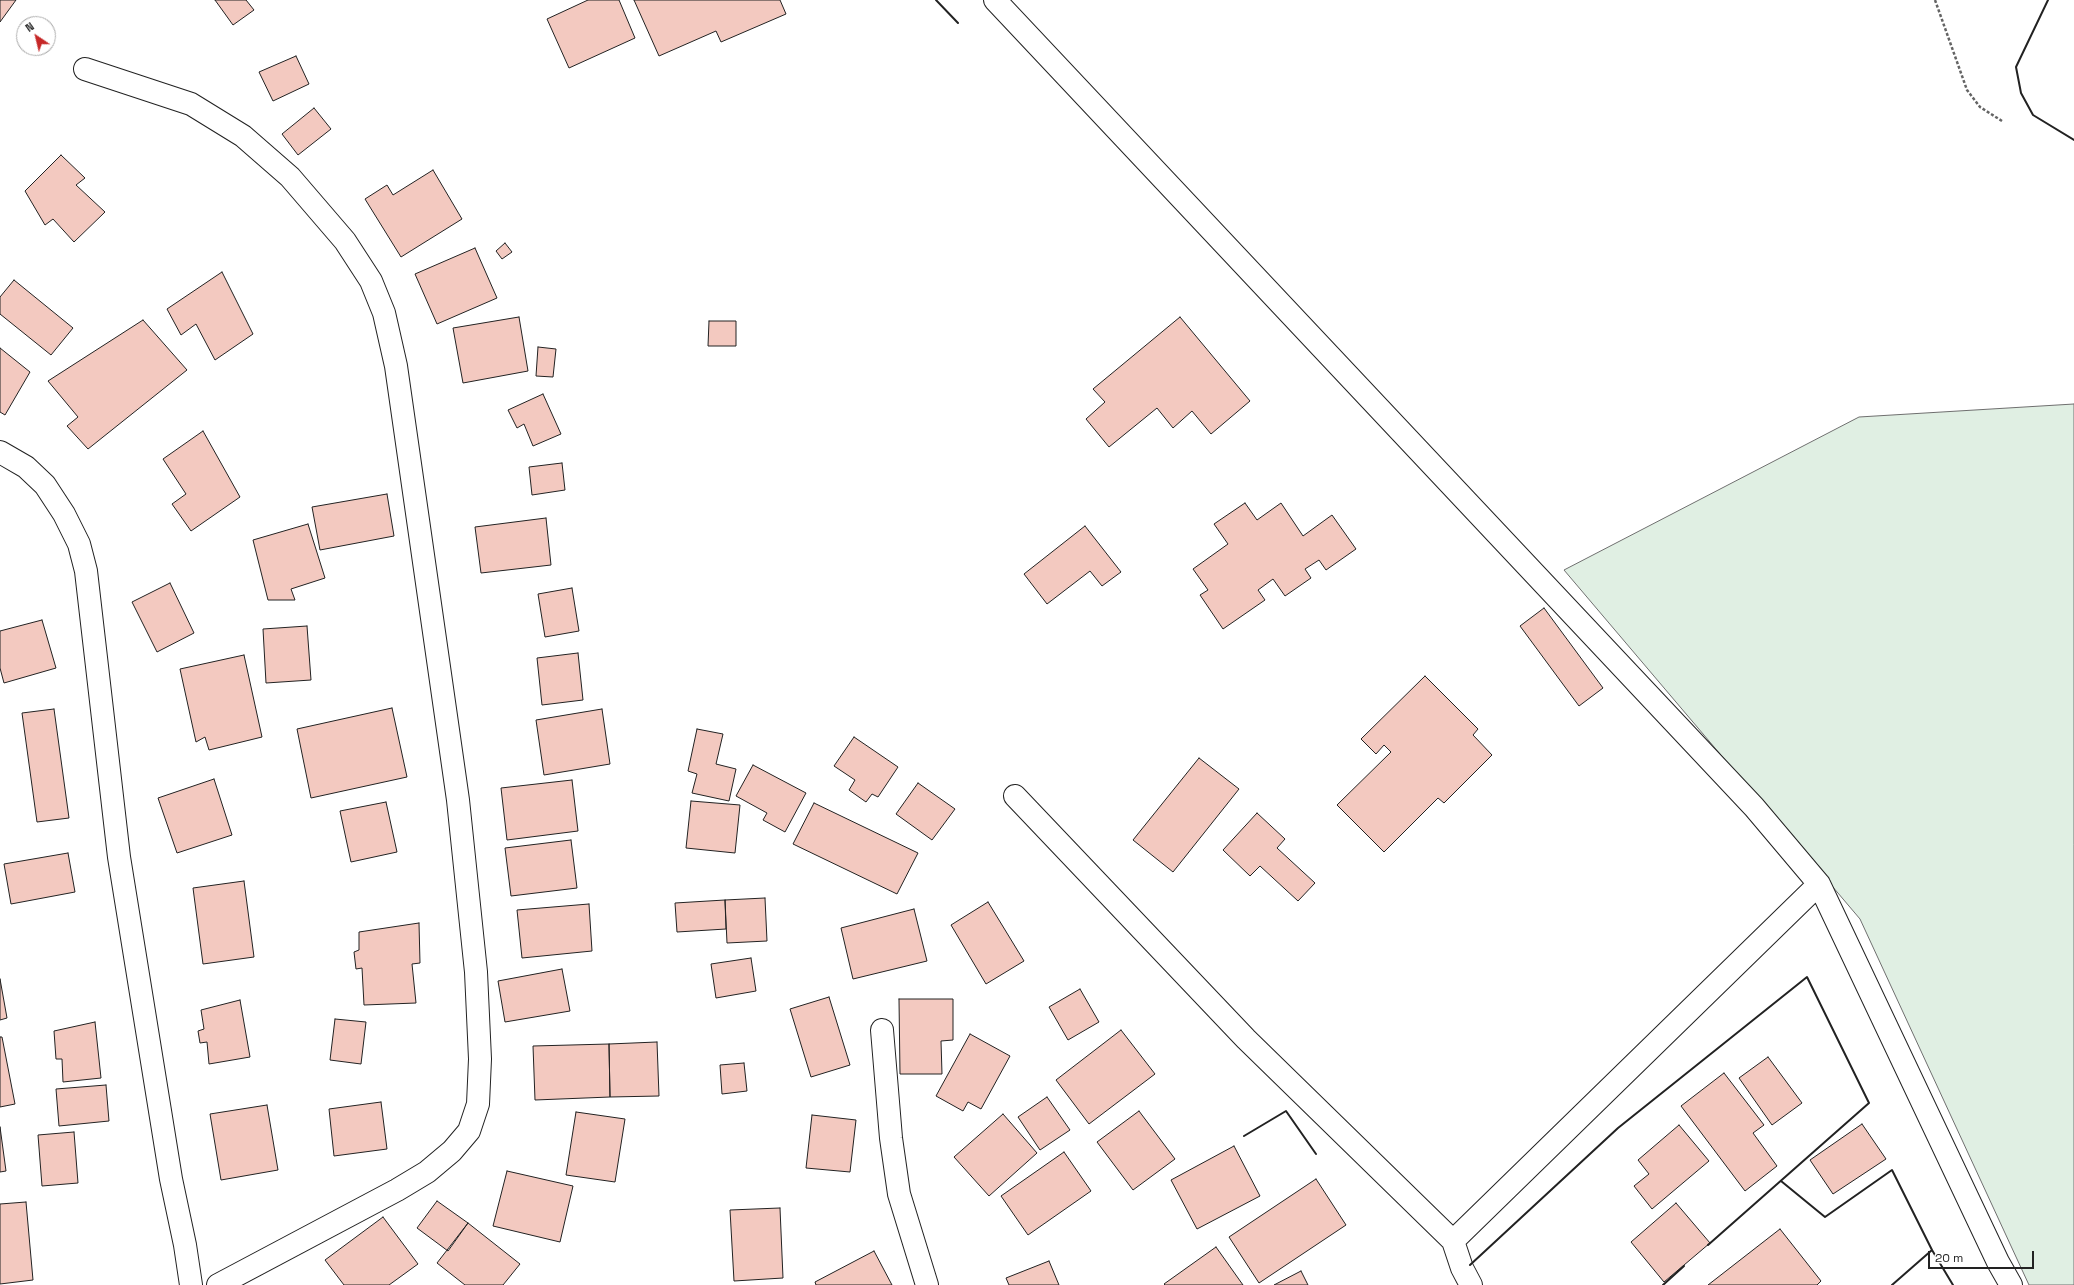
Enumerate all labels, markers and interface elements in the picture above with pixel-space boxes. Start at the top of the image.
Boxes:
north arrow [16,16,56,56]
text: N [23,19,37,35]
scale bar [1930,1243,2036,1269]
text: 20 m [1935,1250,1963,1266]

